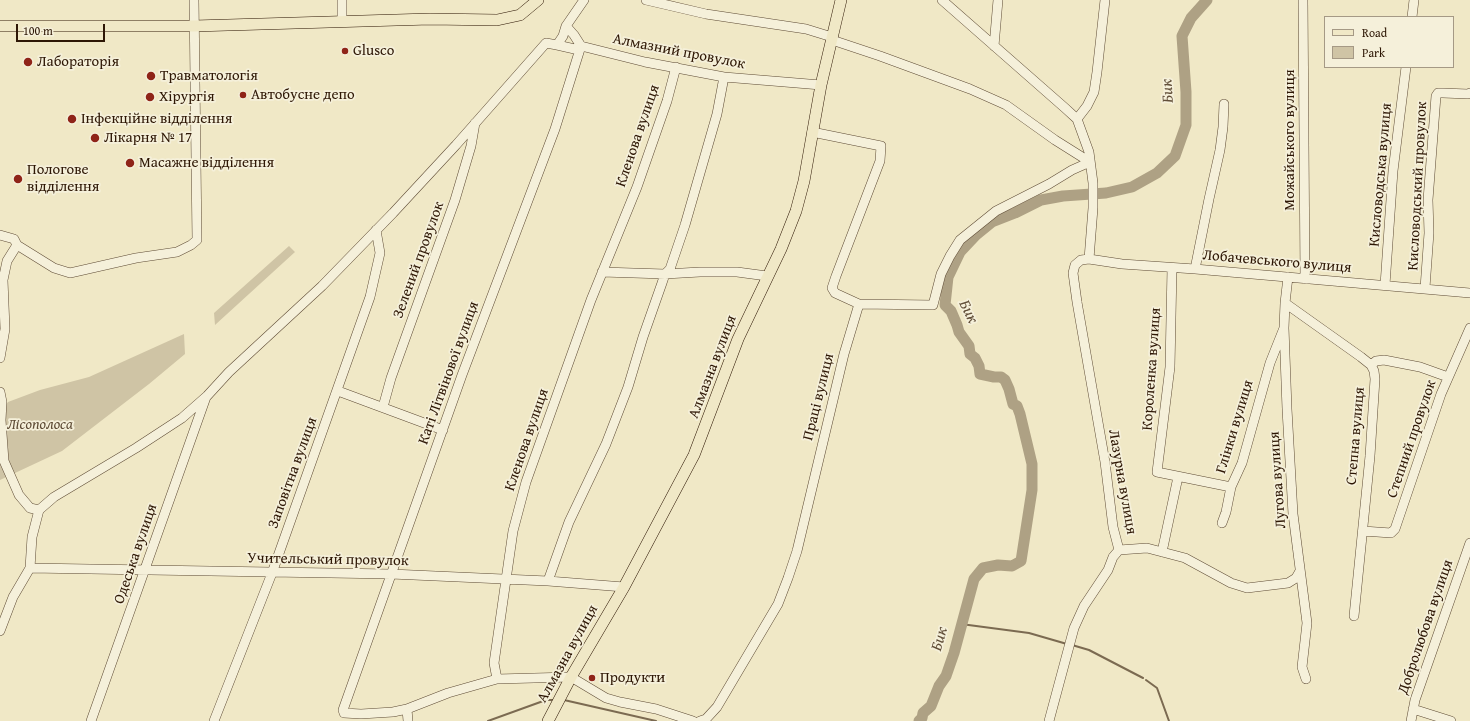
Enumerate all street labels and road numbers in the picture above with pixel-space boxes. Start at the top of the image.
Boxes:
street label: Алмазний провулок [611,30,747,74]
street label: Можайського вулиця [1281,69,1299,211]
street label: Кленова вулиця [612,83,664,189]
street label: Кисловодський провулок [1405,101,1431,271]
street label: Кисловодська вулиця [1366,102,1396,248]
street label: Зелений провулок [390,199,448,321]
street label: Лобачевського вулиця [1202,247,1352,277]
street label: Каті Літвінової вулиця [415,299,483,447]
street label: Короленка вулиця [1139,307,1165,431]
street label: Алмазна вулиця [685,313,741,421]
street label: Праці вулиця [799,352,839,442]
street label: Глінки вулиця [1212,378,1258,476]
street label: Степний провулок [1383,378,1441,500]
street label: Степна вулиця [1343,386,1369,486]
street label: Кленова вулиця [501,387,553,493]
street label: Заповітна вулиця [265,415,321,531]
street label: Лазурна вулиця [1104,428,1140,536]
street label: Лугова вулиця [1266,431,1290,529]
street label: Одеська вулиця [110,502,162,606]
street label: Учительський провулок [247,550,409,570]
street label: Добролюбова вулиця [1395,557,1457,697]
street label: Алмазна вулиця [534,602,602,706]

